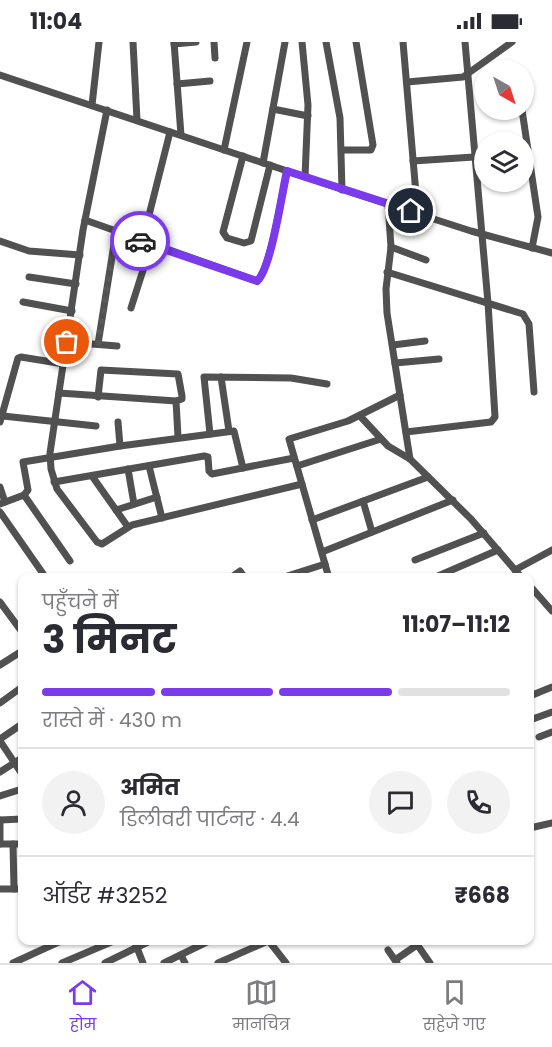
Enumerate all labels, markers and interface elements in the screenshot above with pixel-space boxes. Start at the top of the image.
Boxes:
text: 11:04 [30,6,82,37]
north arrow [474,60,534,120]
map controls [474,60,534,192]
button: layers [474,132,534,192]
pin [385,185,436,236]
icon: home [394,194,427,227]
courier [110,211,170,271]
icon: car [124,225,157,258]
pin [41,316,92,367]
icon: bag [50,325,83,358]
text: पहुँचने में [42,588,118,616]
text: 11:07–11:12 [402,609,510,640]
text: 3 मिनट [42,612,176,667]
text: रास्ते में · 430 m [42,706,182,734]
button: person [42,771,105,834]
button: chat [369,771,432,834]
button: phone [447,771,510,834]
text: अमित [120,772,180,803]
text: डिलीवरी पार्टनर · 4.4 [120,805,299,833]
text: ऑर्डर #3252 [42,880,168,911]
text: ₹668 [455,880,510,911]
tab: होम [66,976,99,1037]
tab: मानचित्र [232,976,290,1037]
tab: सहेजे गए [423,976,485,1037]

